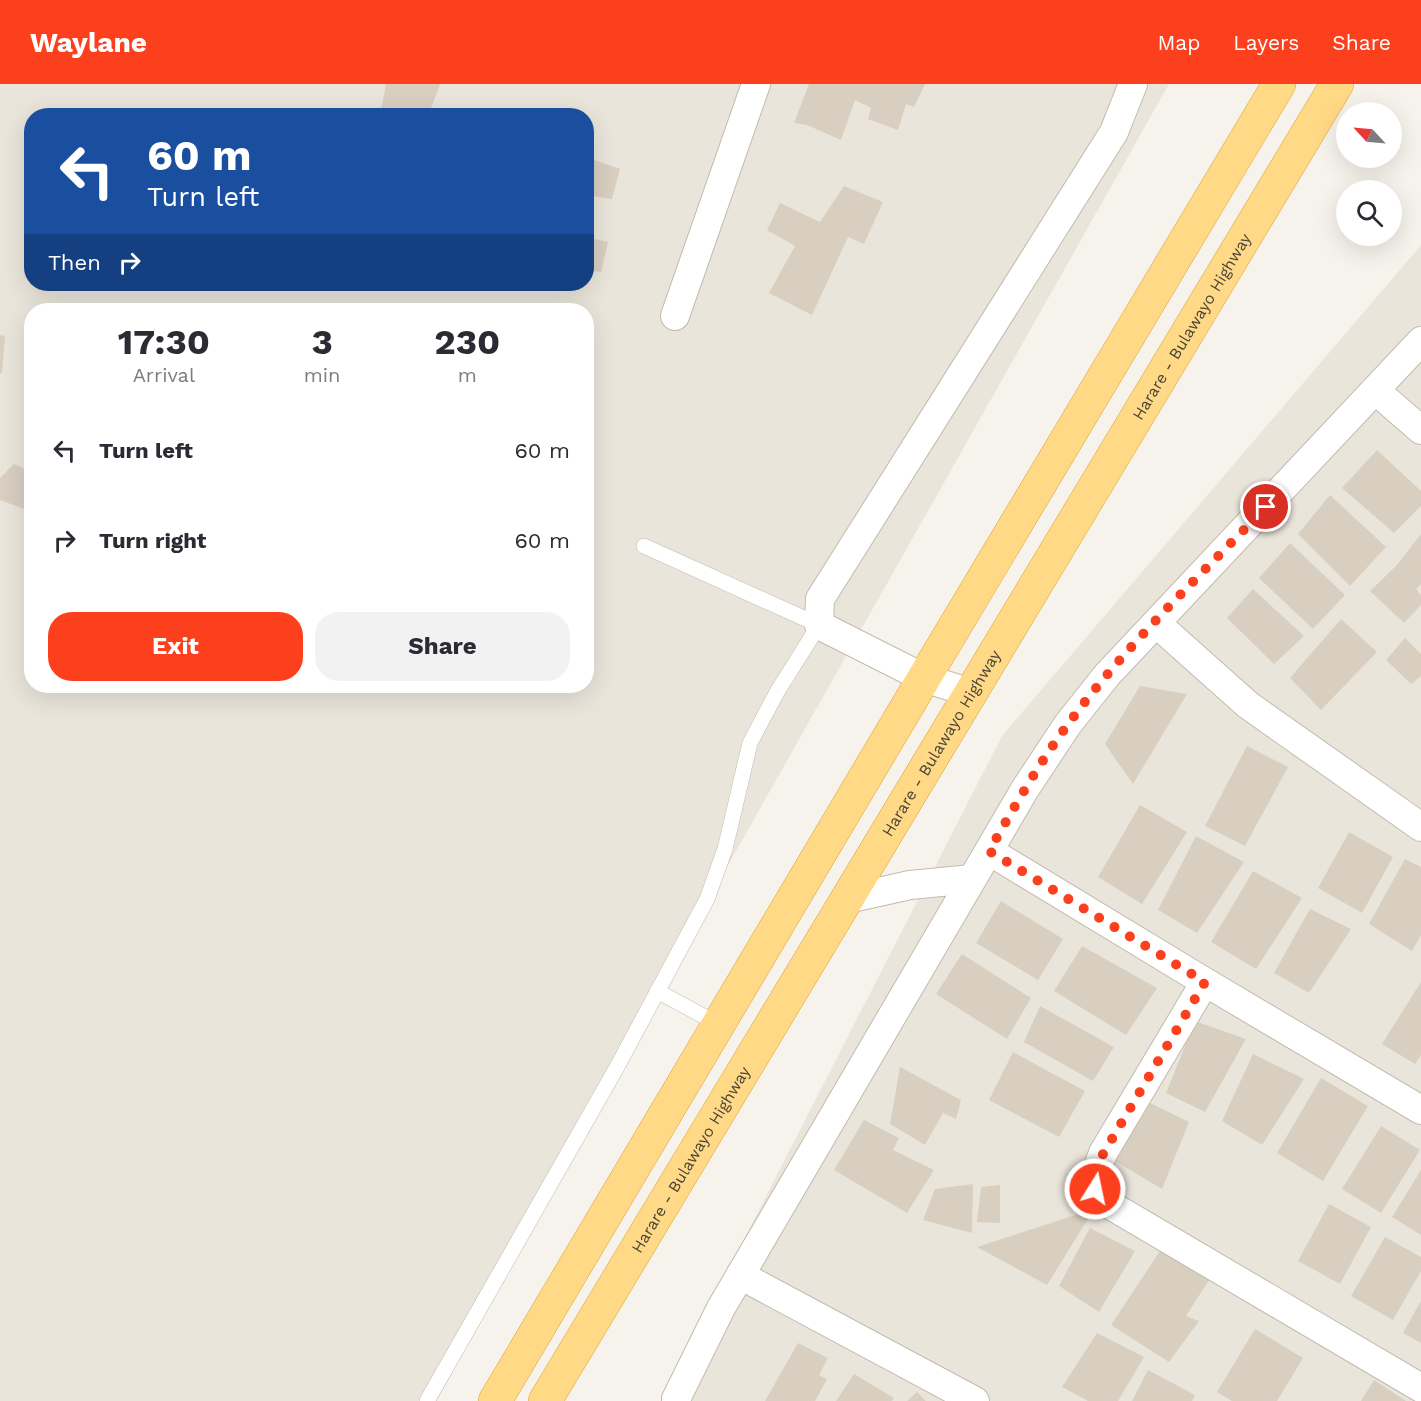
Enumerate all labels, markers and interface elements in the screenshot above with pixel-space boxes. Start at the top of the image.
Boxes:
text: Waylane [30,26,147,59]
text: Map [1157,30,1200,55]
text: Layers [1233,30,1299,55]
text: Share [1332,30,1391,55]
north arrow [1336,102,1402,168]
map controls [1336,102,1402,246]
text: 60 m [147,131,251,180]
icon: left [48,132,126,210]
button: search [1336,180,1402,246]
text: Turn left [147,181,259,213]
street label: Harare - Bulawayo Highway [1128,229,1255,423]
icon: right [113,246,146,279]
text: Then [48,250,101,275]
text: 17:30 [118,321,210,363]
text: 3 [311,321,333,363]
text: 230 [434,321,500,363]
text: Arrival [133,363,195,387]
text: min [304,363,340,387]
text: m [458,363,477,387]
icon: left [48,434,81,467]
text: Turn left [99,438,193,463]
text: 60 m [514,438,570,463]
pin [1240,481,1291,532]
icon: arrive [1249,490,1282,523]
icon: right [48,524,81,557]
text: Turn right [99,528,206,553]
text: 60 m [514,528,570,553]
button: Exit [48,612,303,681]
button: Share [315,612,570,681]
street label: Harare - Bulawayo Highway [878,646,1005,840]
street label: Harare - Bulawayo Highway [627,1062,755,1256]
position arrow [1063,1157,1127,1221]

